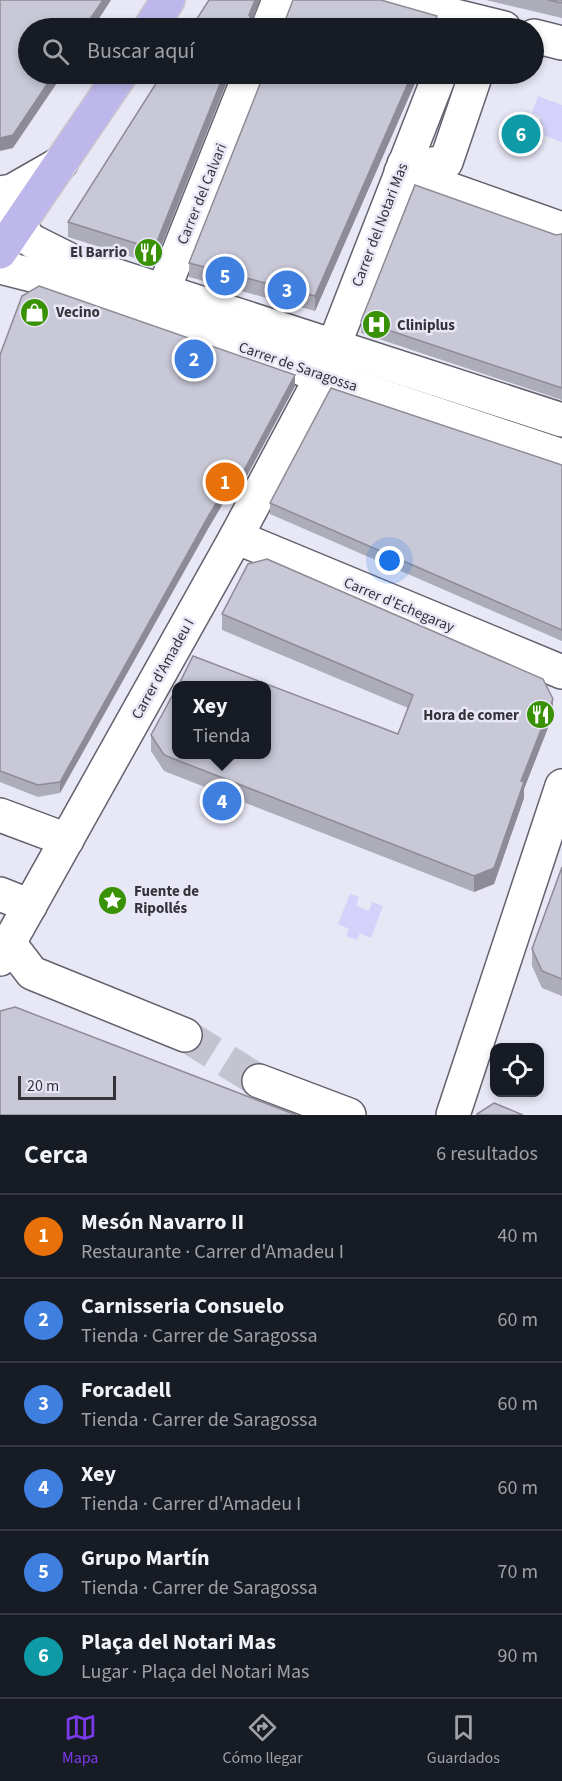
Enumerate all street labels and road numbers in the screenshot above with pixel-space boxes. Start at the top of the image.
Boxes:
street label: Carrer del Calvari [172,140,232,248]
street label: Carrer del Notari Mas [347,160,413,290]
street label: Carrer de Saragossa [236,337,360,397]
street label: Carrer d'Echegaray [340,572,458,638]
street label: Carrer d'Amadeu I [127,615,199,723]

